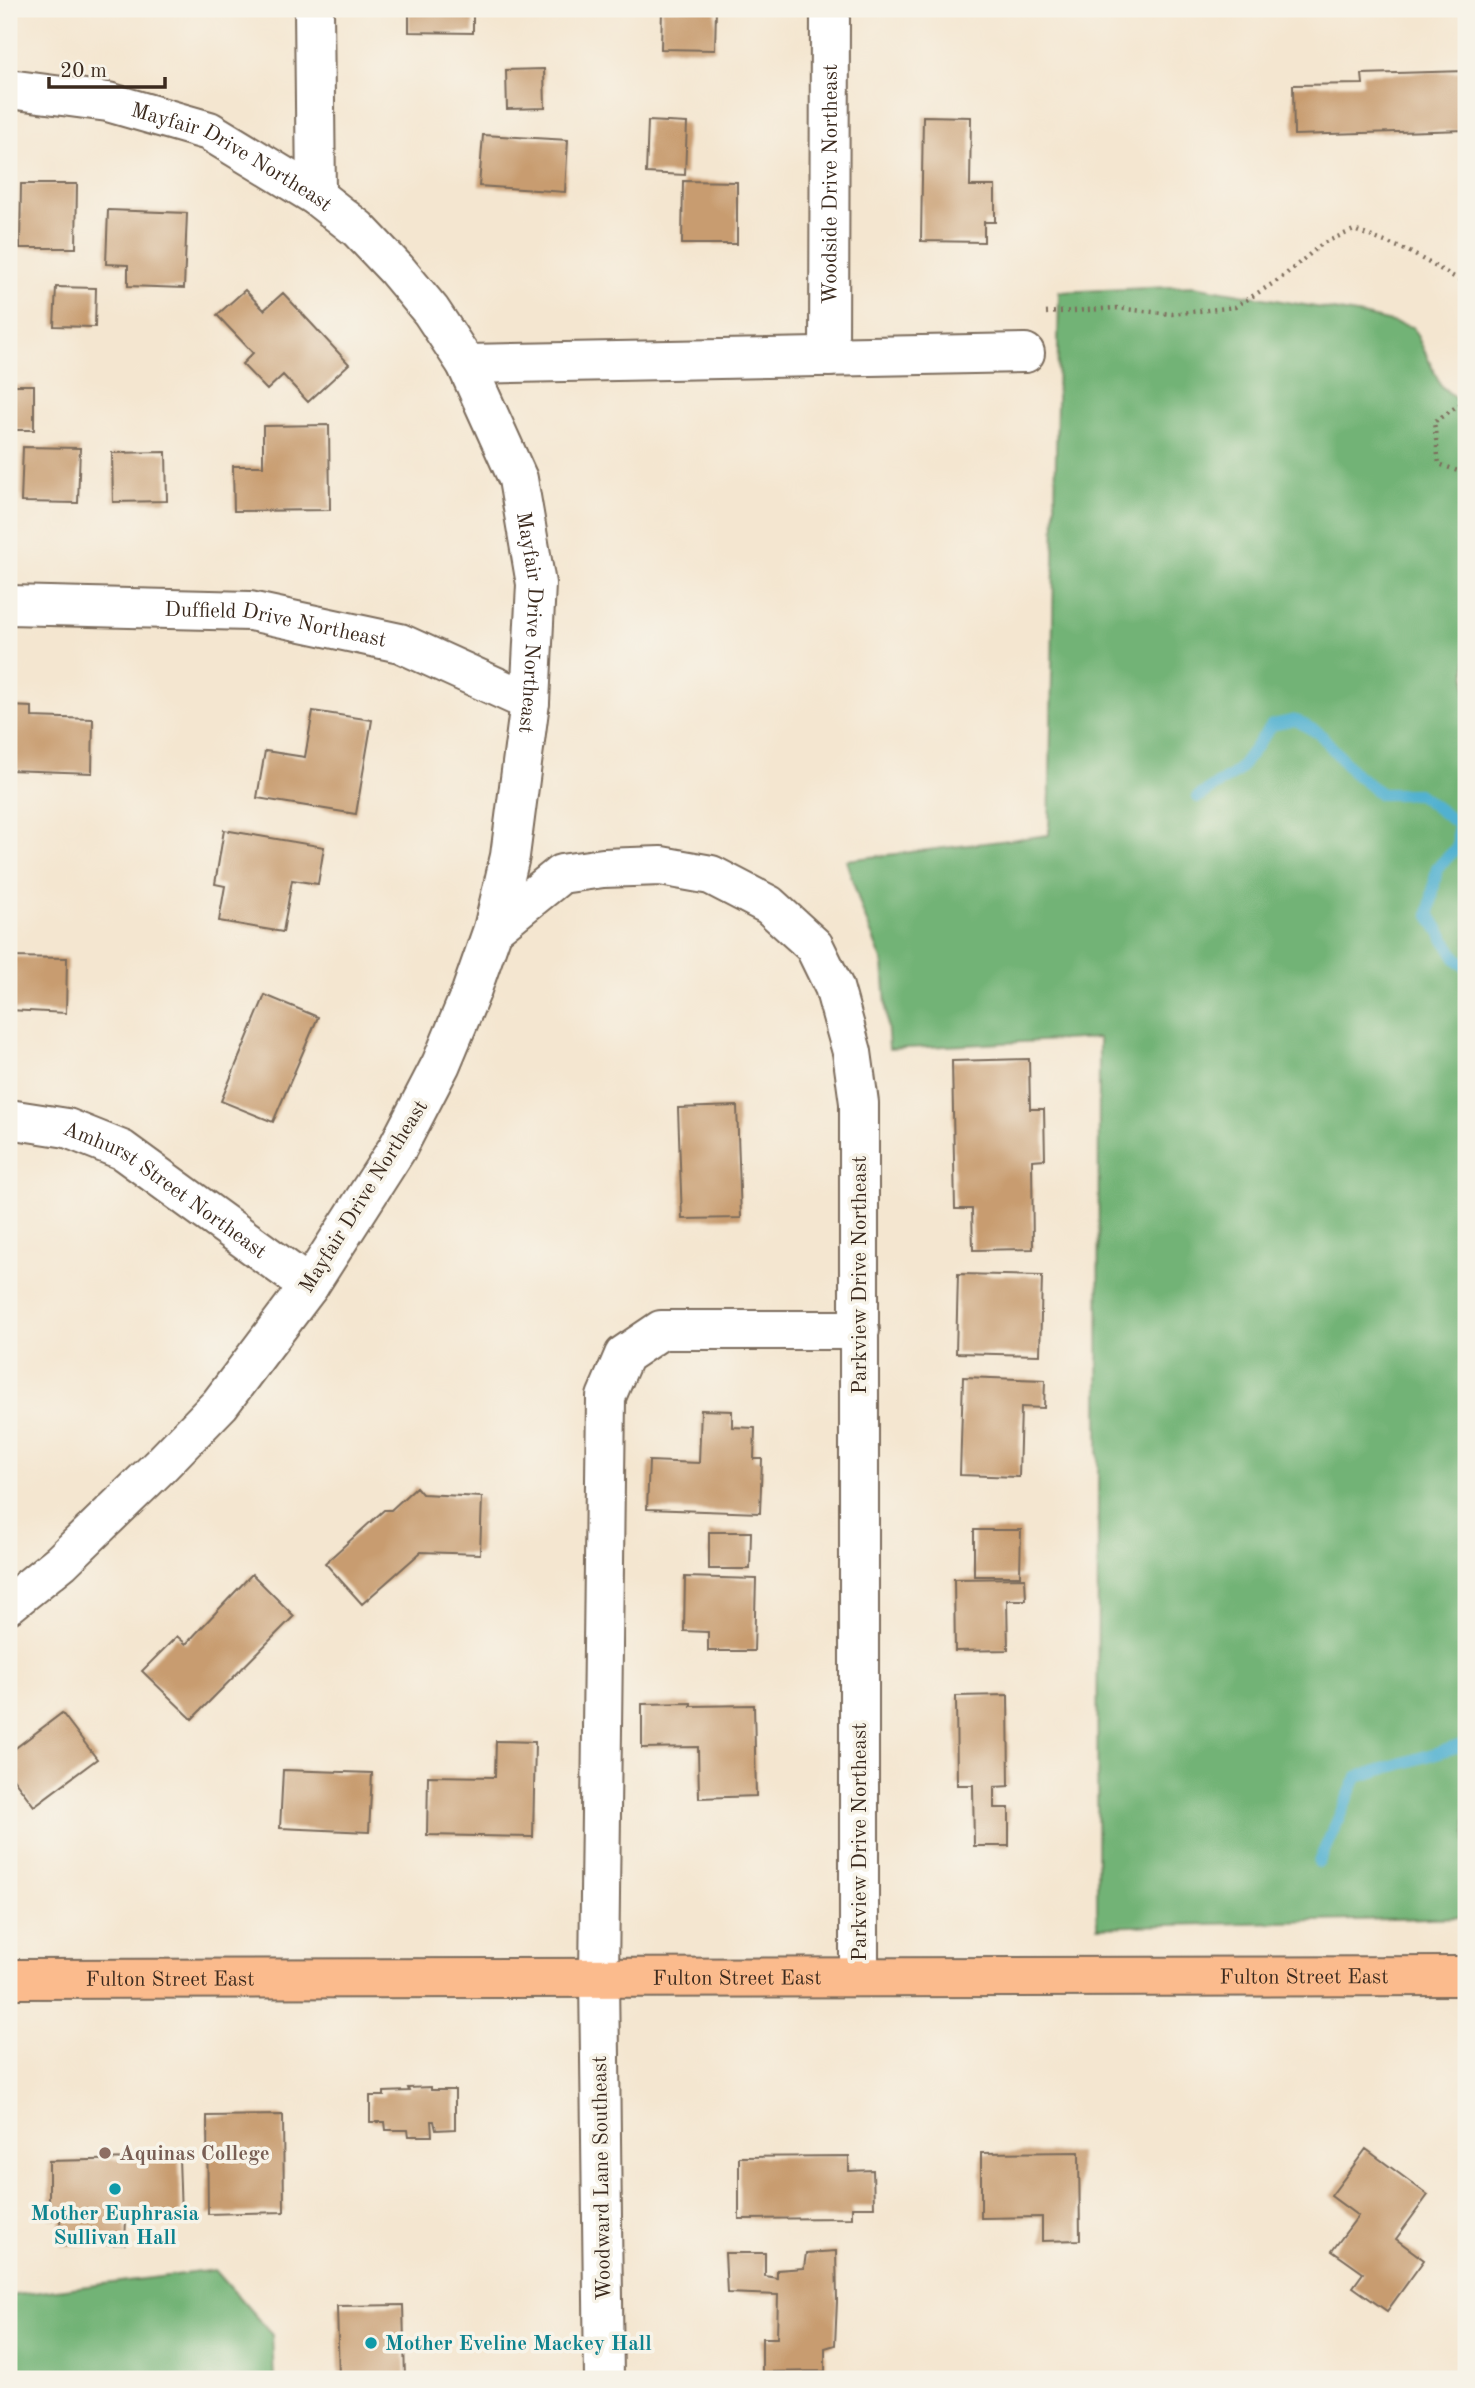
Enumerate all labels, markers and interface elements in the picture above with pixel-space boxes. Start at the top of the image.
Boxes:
scale bar [49,46,164,90]
text: 20 m [60,61,107,82]
street label: Woodside Drive Northeast [820,64,842,304]
street label: Mayfair Drive Northeast [128,100,335,216]
street label: Mayfair Drive Northeast [512,510,545,735]
street label: Duffield Drive Northeast [164,600,388,652]
street label: Mayfair Drive Northeast [296,1097,432,1297]
street label: Amhurst Street Northeast [60,1119,270,1263]
street label: Parkview Drive Northeast [850,1156,871,1394]
street label: Parkview Drive Northeast [850,1723,871,1961]
street label: Fulton Street East [1219,1967,1389,1989]
street label: Fulton Street East [652,1968,822,1990]
street label: Fulton Street East [85,1969,255,1991]
street label: Woodward Lane Southeast [590,2055,615,2301]
place label: Aquinas College [119,2144,270,2165]
marker: Aquinas College [97,2145,113,2161]
marker: Mother Euphrasia Sullivan Hall [107,2181,123,2197]
place label: Mother Euphrasia Sullivan Hall [31,2204,200,2249]
place label: Mother Eveline Mackey Hall [385,2334,652,2355]
marker: Mother Eveline Mackey Hall [363,2335,379,2351]

